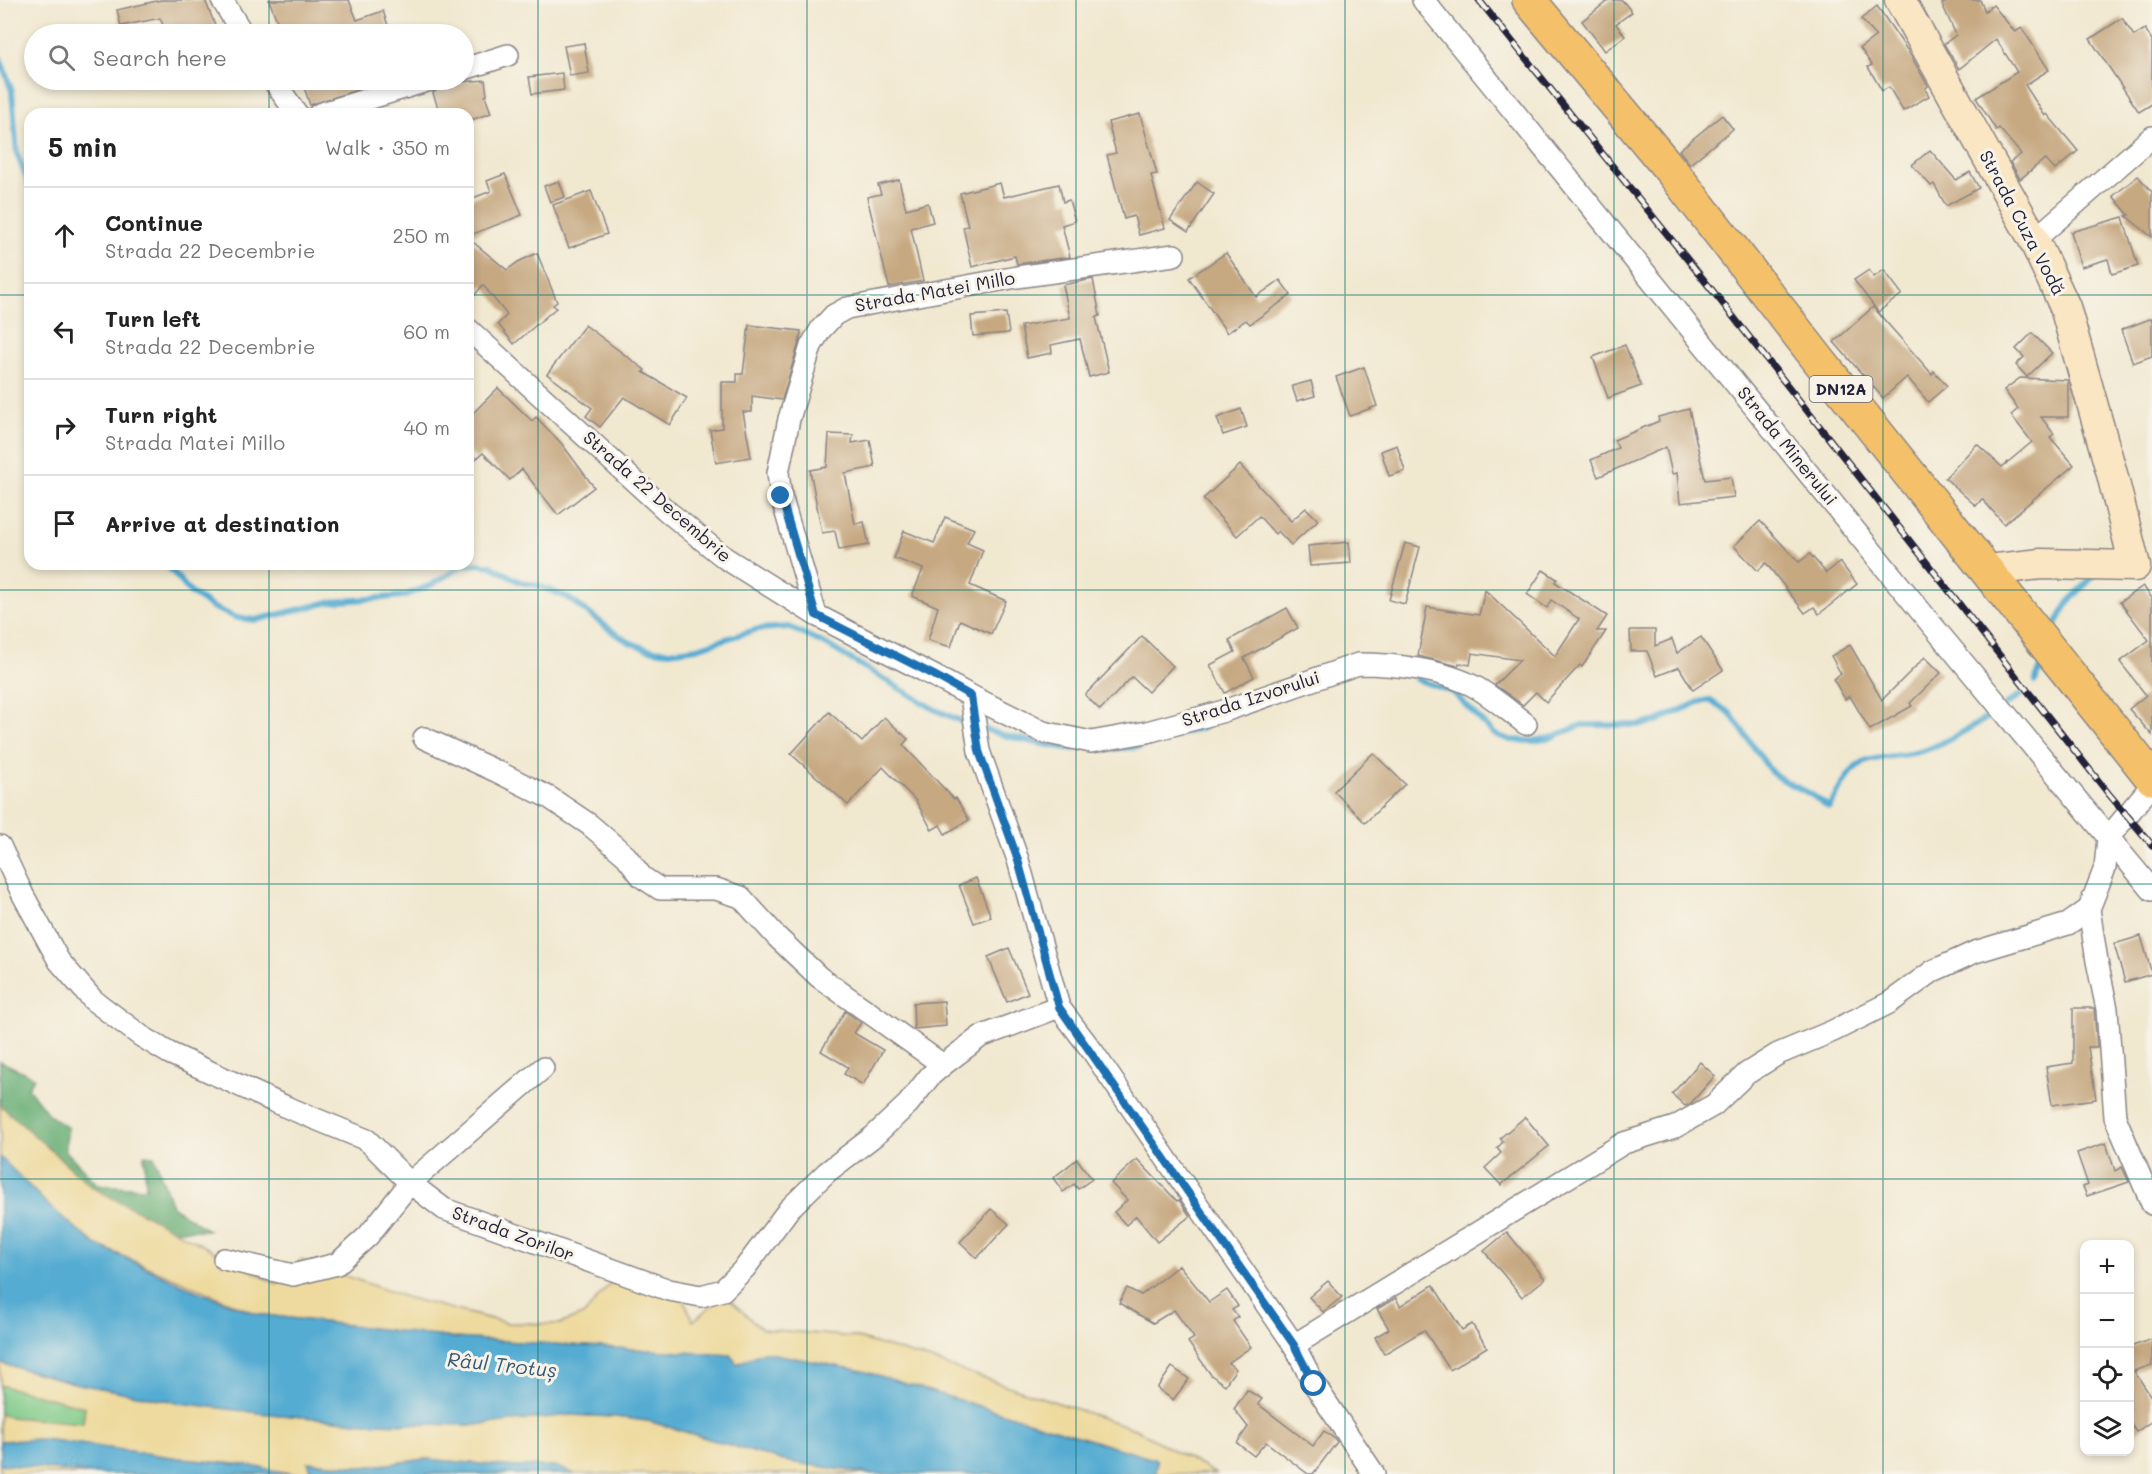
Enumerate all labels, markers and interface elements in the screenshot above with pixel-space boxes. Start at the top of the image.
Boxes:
search box [24,24,474,90]
icon: search [45,41,78,74]
text: Search here [93,43,227,72]
text: 5 min [48,130,117,164]
text: Walk · 350 m [325,134,450,160]
street label: Strada Cuza Vodă [1974,146,2071,299]
text: Continue [105,208,203,237]
icon: ahead [48,219,81,252]
text: 250 m [393,222,450,248]
text: Strada 22 Decembrie [105,237,315,263]
street label: Strada Matei Millo [853,265,1017,317]
text: Turn left [105,304,201,333]
icon: left [48,315,81,348]
text: 60 m [403,318,450,344]
text: Strada 22 Decembrie [105,333,315,359]
road number: DN12A [1810,376,1872,402]
street label: Strada Minerului [1732,381,1843,510]
text: Turn right [105,400,217,429]
icon: right [48,411,81,444]
text: 40 m [404,414,450,440]
street label: Strada 22 Decembrie [578,425,737,567]
text: Strada Matei Millo [105,429,285,455]
route end [767,482,793,508]
icon: arrive [48,507,81,540]
text: Arrive at destination [105,509,340,538]
street label: Strada Izvorului [1179,664,1323,732]
street label: Strada Zorilor [449,1200,578,1266]
map controls [2080,1240,2134,1456]
button: + [2080,1240,2134,1294]
button: − [2080,1294,2134,1348]
water label: Râul Trotuș [446,1345,558,1384]
button: locate [2080,1348,2134,1402]
route start [1300,1370,1326,1396]
button: layers [2080,1402,2134,1456]

